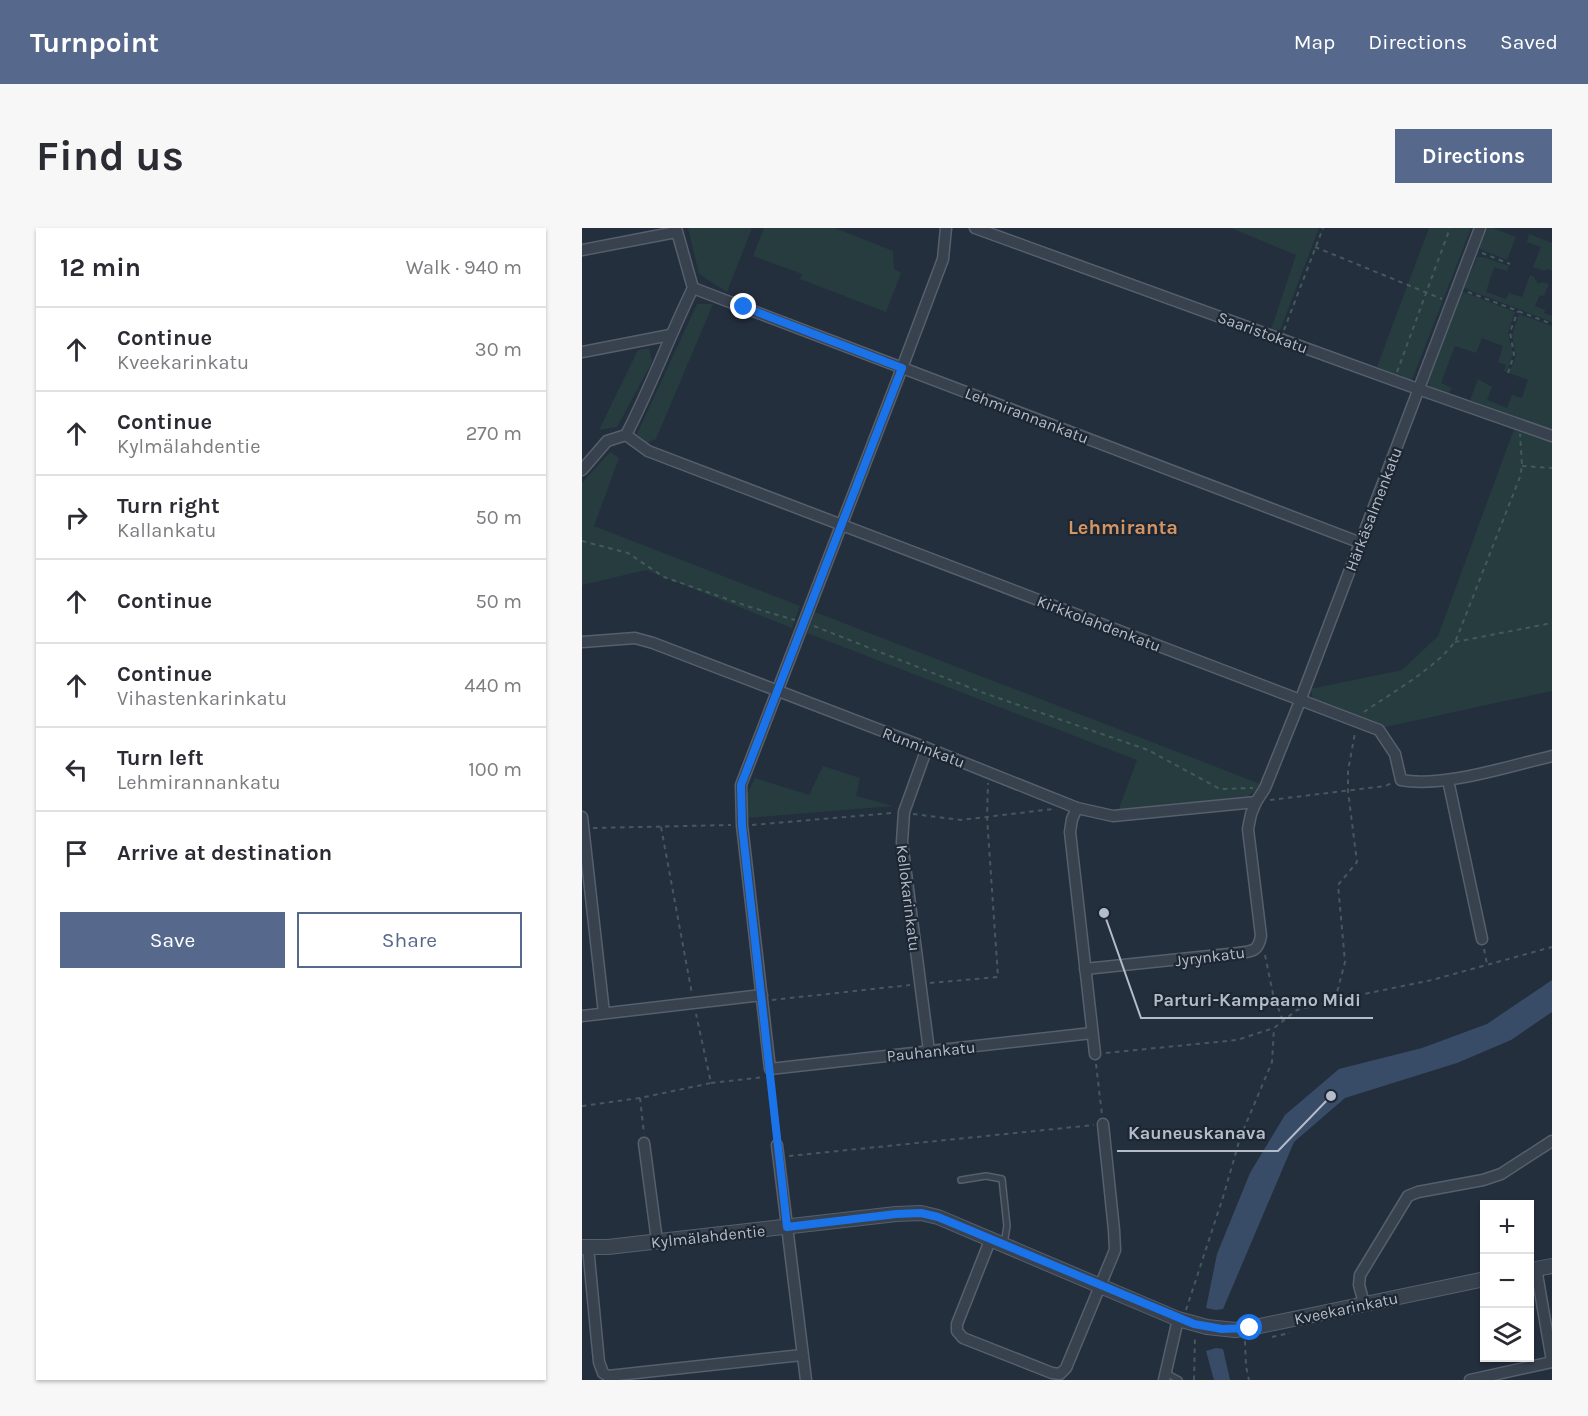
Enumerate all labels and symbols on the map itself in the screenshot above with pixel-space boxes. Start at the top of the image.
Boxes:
route end [730,293,756,319]
street label: Saaristokatu [1215,307,1311,358]
street label: Lehmirannankatu [962,383,1091,448]
street label: Härkäsalmenkatu [1341,445,1406,574]
district label: Lehmiranta [1068,516,1178,539]
street label: Kirkkolahdenkatu [1034,591,1163,656]
street label: Runninkatu [880,723,968,772]
street label: Kellokarinkatu [893,844,924,952]
street label: Jyrynkatu [1174,943,1246,970]
callout: Parturi-Kampaamo Midi [1141,982,1373,1018]
text: Parturi-Kampaamo Midi [1153,989,1361,1011]
street label: Pauhankatu [886,1037,976,1066]
callout: Kauneuskanava [1117,1115,1278,1151]
text: Kauneuskanava [1128,1122,1266,1144]
street label: Kylmälahdentie [650,1221,766,1252]
street label: Kveekarinkatu [1292,1288,1400,1329]
route start [1236,1314,1262,1340]

